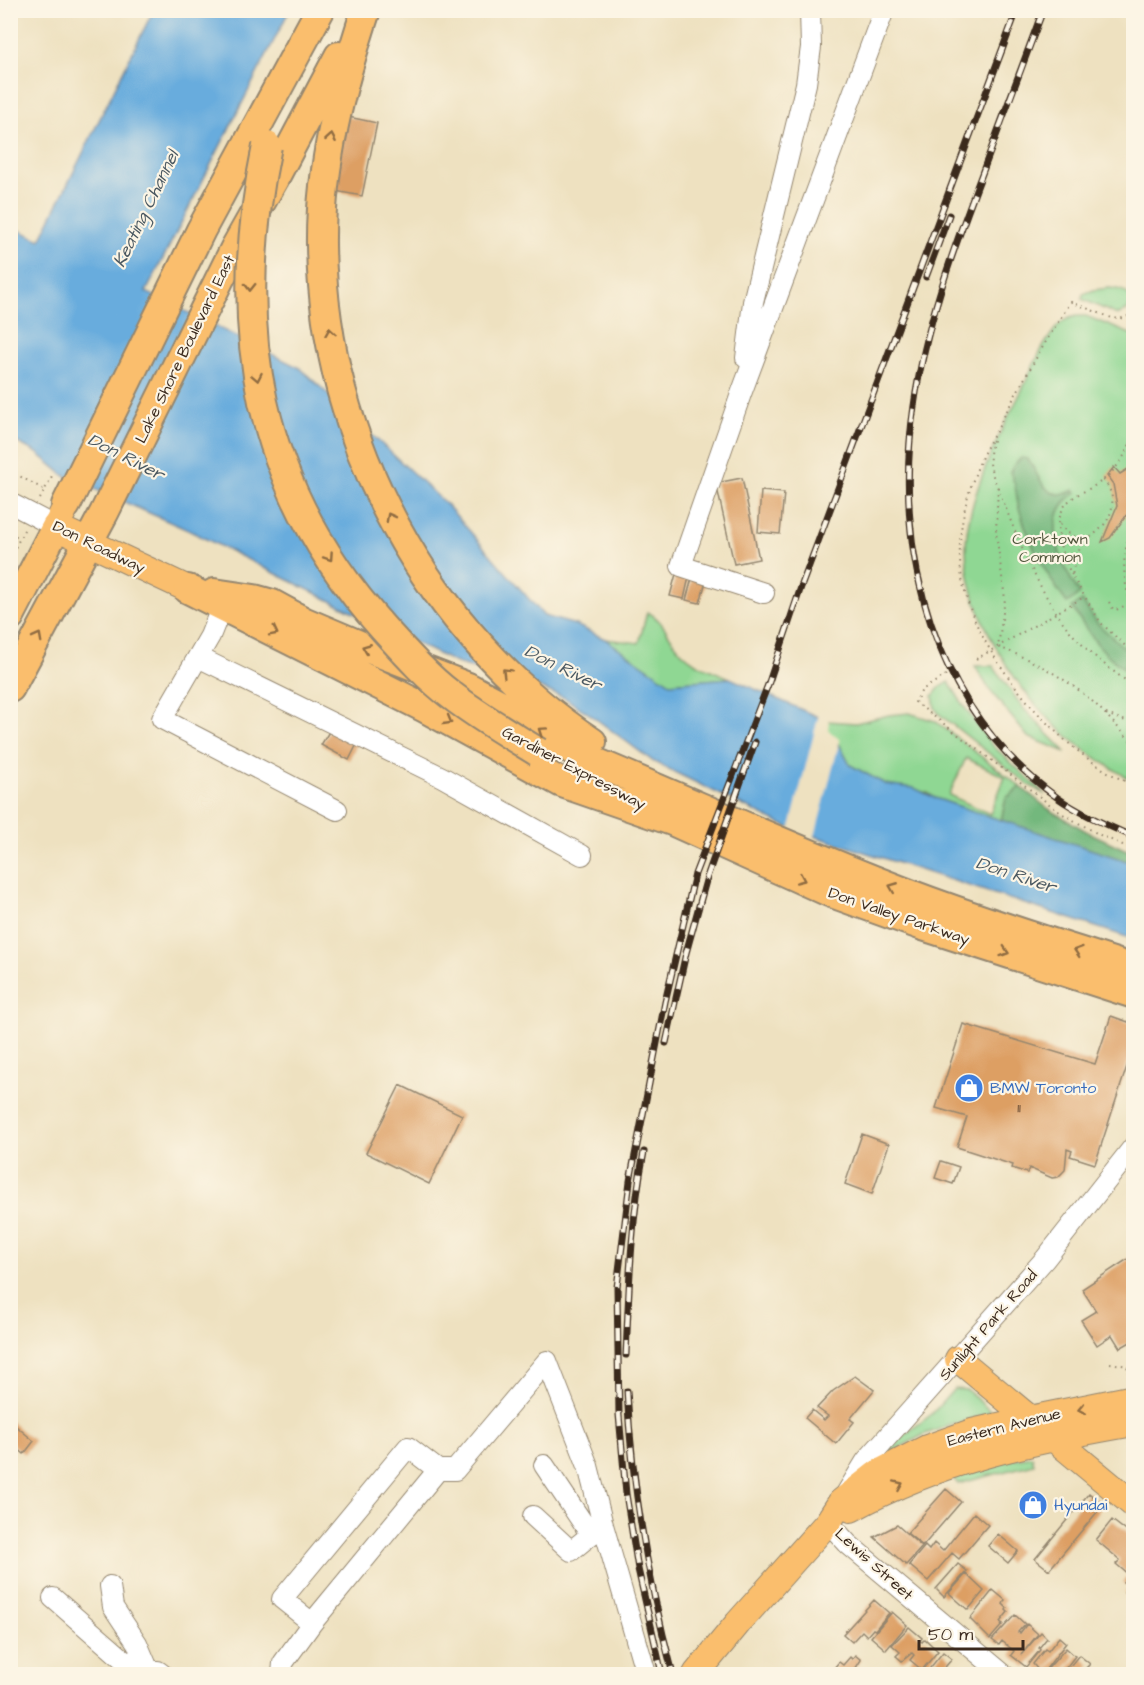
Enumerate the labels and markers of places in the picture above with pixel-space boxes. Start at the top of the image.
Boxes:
shop icon: BMW Toronto [953,1072,985,1104]
place label: BMW Toronto [990,1077,1096,1099]
shop icon: Hyundai [1017,1489,1049,1521]
place label: Hyundai [1054,1494,1108,1517]

